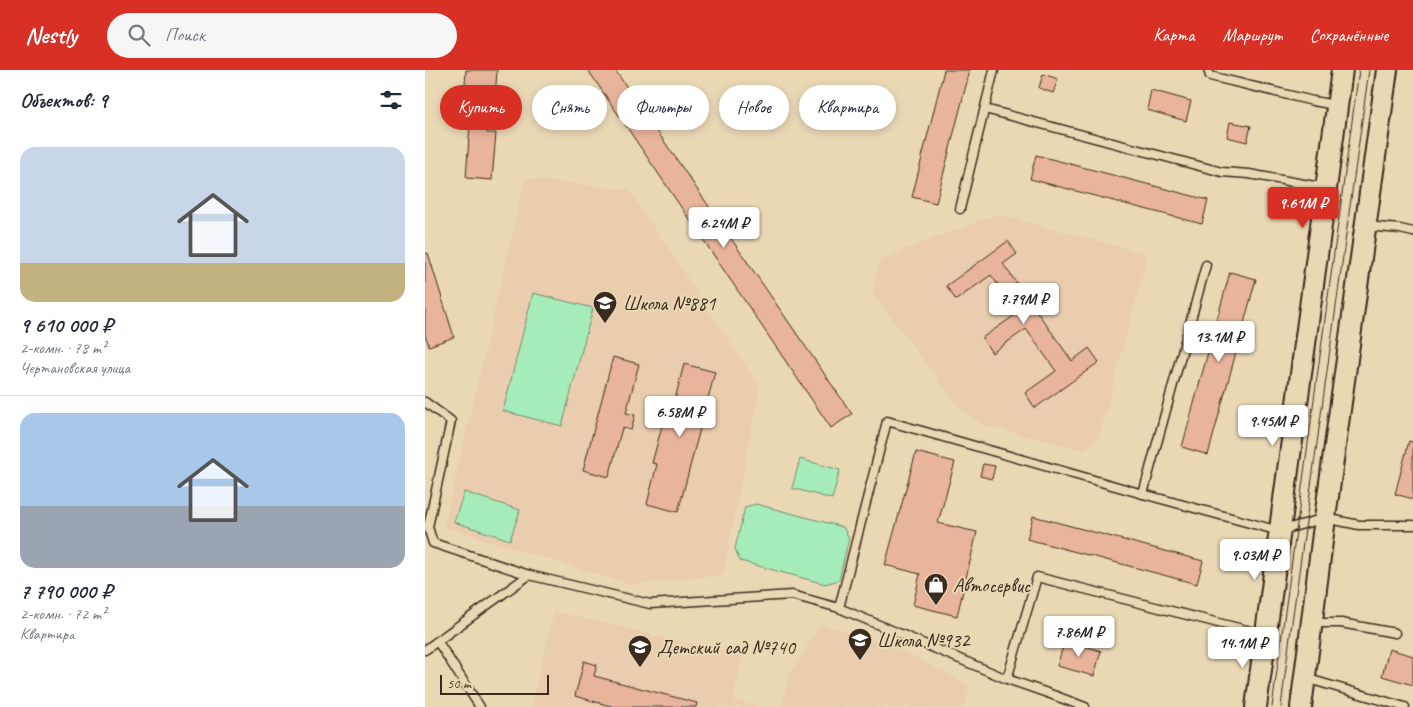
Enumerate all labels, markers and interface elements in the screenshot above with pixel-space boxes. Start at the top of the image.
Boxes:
search box [107,13,457,58]
text: Nestly [25,20,77,50]
icon: search [125,21,153,49]
text: Поиск [165,23,205,47]
text: Карта [1153,24,1194,46]
text: Маршрут [1222,24,1282,46]
text: Сохранённые [1310,24,1388,46]
chip: Купить [440,85,522,130]
chip: Снять [532,85,607,130]
chip: Фильтры [617,85,709,130]
chip: Новое [719,85,789,130]
chip: Квартира [799,85,896,130]
icon: filters [377,86,405,114]
text: Объектов: 9 [20,87,108,113]
icon: home [168,180,258,270]
pin: 9.61M ₽ [1257,186,1349,229]
text: 9.61M ₽ [1279,193,1327,213]
pin: 6.24M ₽ [678,206,770,249]
text: 6.24M ₽ [700,213,748,233]
pin: 7.79M ₽ [978,282,1070,325]
text: 7.79M ₽ [1000,289,1048,309]
school or university icon: Школа №881 [592,290,618,324]
place label: Школа №881 [623,291,716,316]
text: 9 610 000 ₽ [20,312,112,338]
pin: 13.1M ₽ [1173,320,1265,363]
text: 13.1M ₽ [1195,327,1243,347]
text: 2-комн. · 78 m² [20,338,106,358]
text: Чертановская улица [20,358,130,378]
pin: 6.58M ₽ [634,396,726,438]
text: 6.58M ₽ [656,402,704,422]
pin: 9.45M ₽ [1227,404,1319,447]
text: 9.45M ₽ [1249,411,1297,431]
icon: home [168,445,258,535]
pin: 9.03M ₽ [1209,538,1301,581]
text: 9.03M ₽ [1231,545,1279,565]
shop icon: Автосервис [923,572,949,606]
place label: Автосервис [953,573,1031,598]
text: 7 790 000 ₽ [20,578,112,604]
text: 2-комн. · 72 m² [20,604,106,624]
pin: 7.86M ₽ [1033,616,1125,658]
text: 7.86M ₽ [1055,622,1103,642]
text: Квартира [20,624,75,644]
pin: 14.1M ₽ [1197,626,1289,669]
school or university icon: Школа №932 [847,627,873,661]
place label: Школа №932 [877,628,971,653]
text: 14.1M ₽ [1219,633,1267,653]
school or university icon: Детский сад №740 [627,634,653,668]
place label: Детский сад №740 [657,635,797,660]
scale bar [440,672,549,695]
text: 50 m [447,675,471,692]

